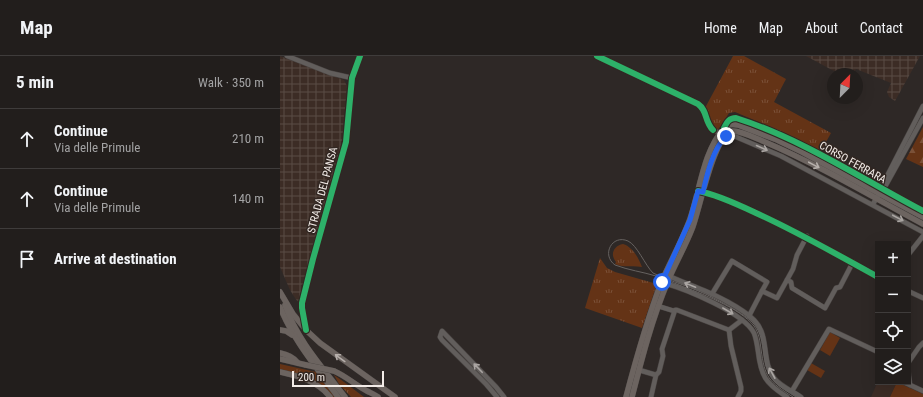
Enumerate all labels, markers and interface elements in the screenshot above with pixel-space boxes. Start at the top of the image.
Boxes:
text: Map [20,16,53,39]
text: Home [704,20,737,36]
text: Map [759,20,783,36]
text: About [805,20,838,36]
text: Contact [860,20,903,36]
north arrow [827,68,863,104]
text: 5 min [16,72,54,92]
text: Walk · 350 m [198,75,264,90]
text: Continue [54,122,108,140]
route end [717,127,735,145]
icon: ahead [16,128,38,150]
text: 210 m [232,131,264,146]
street label: CORSO FERRARA [817,139,889,186]
text: Via delle Primule [54,140,140,155]
one-way arrow [756,144,768,152]
street label: STRADA DEL PANSA [305,145,340,235]
one-way arrow [807,161,819,169]
text: Continue [54,182,108,200]
icon: ahead [16,188,38,210]
text: 140 m [232,191,264,206]
text: Via delle Primule [54,200,140,215]
one-way arrow [892,215,904,222]
map controls [875,241,911,385]
button: + [875,241,911,277]
icon: arrive [16,248,38,270]
text: Arrive at destination [54,250,177,268]
route start [653,273,671,291]
button: − [875,277,911,313]
one-way arrow [685,280,697,288]
one-way arrow [722,308,734,316]
button: locate [875,313,911,349]
button: layers [875,349,911,385]
one-way arrow [335,354,346,362]
one-way arrow [473,363,483,373]
one-way arrow [767,367,775,379]
scale bar [292,369,384,388]
text: 200 m [298,371,325,384]

